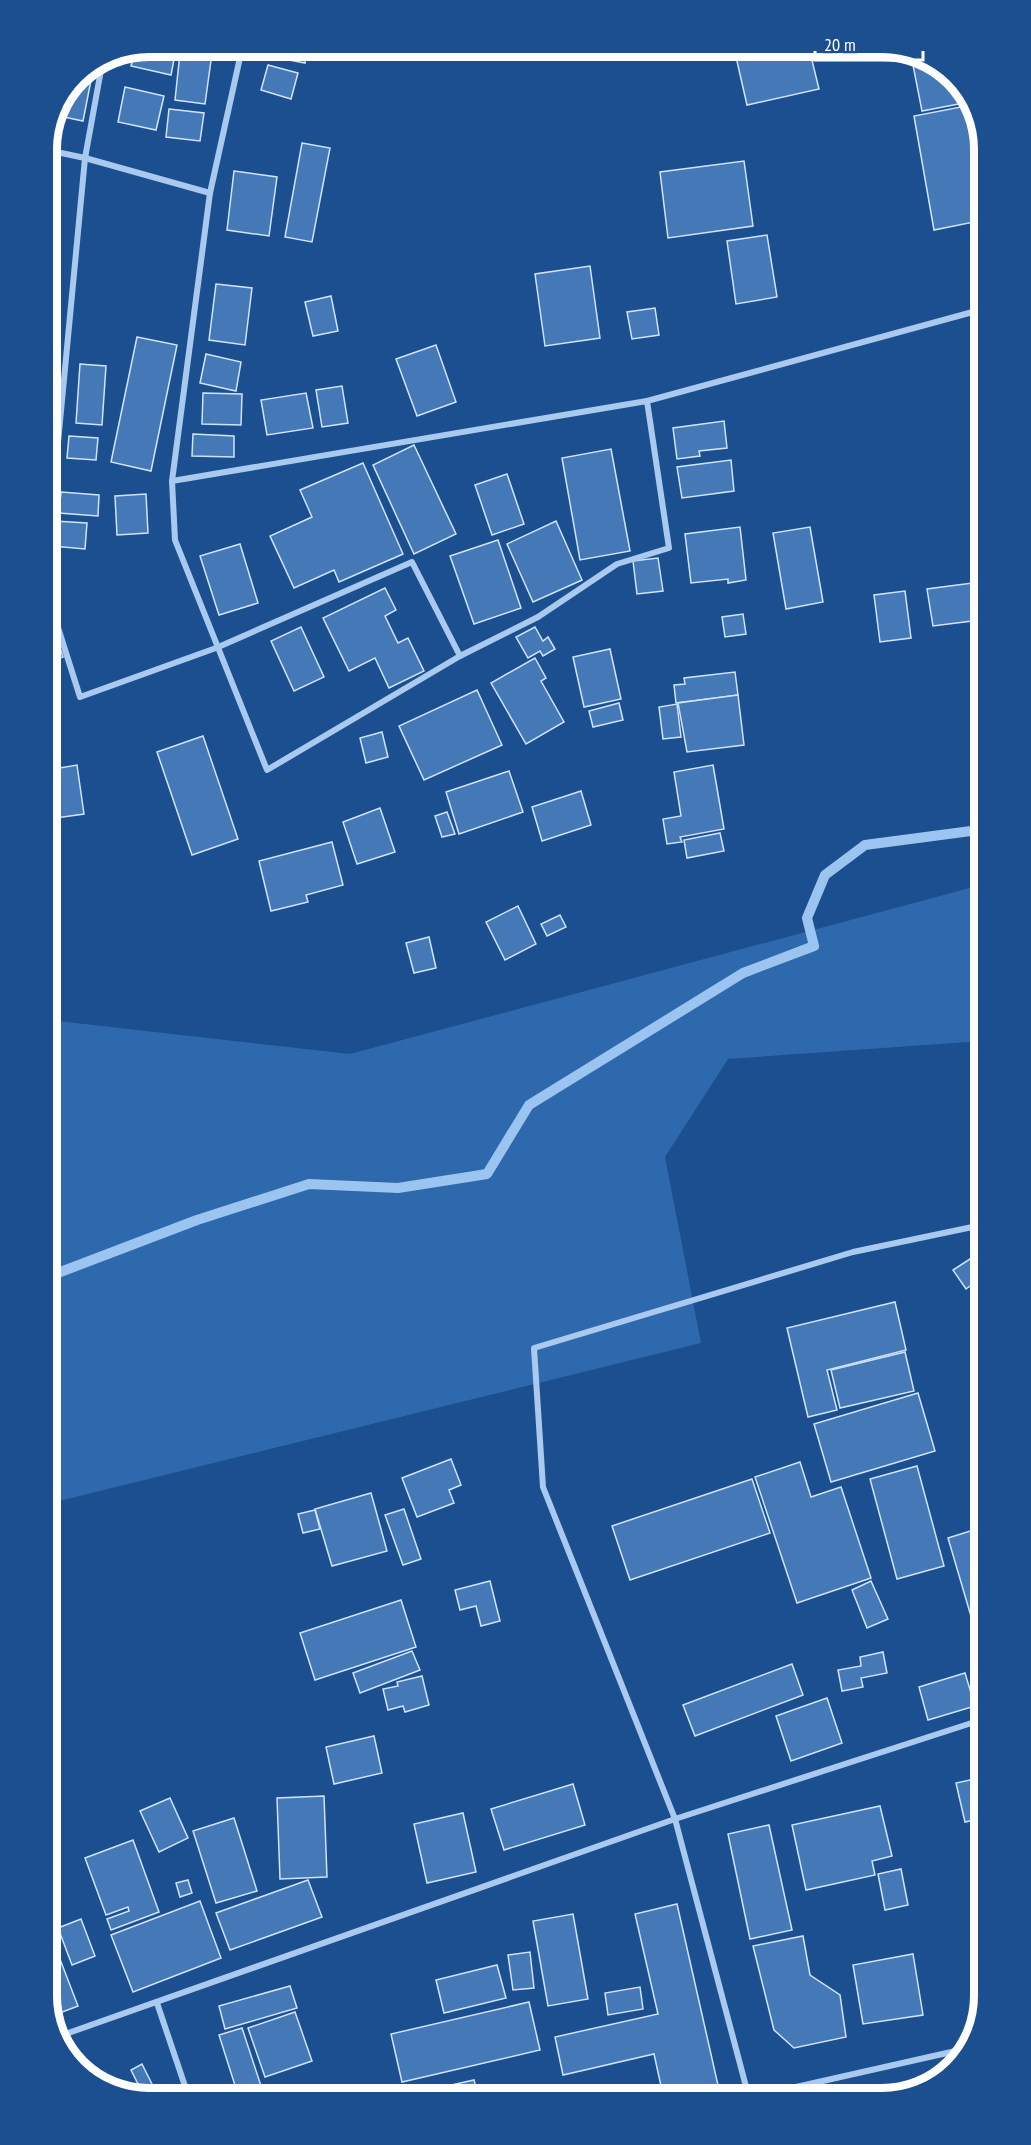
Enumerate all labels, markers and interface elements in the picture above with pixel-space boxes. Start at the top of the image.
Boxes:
scale bar [815,24,923,62]
text: 20 m [824,33,856,56]

